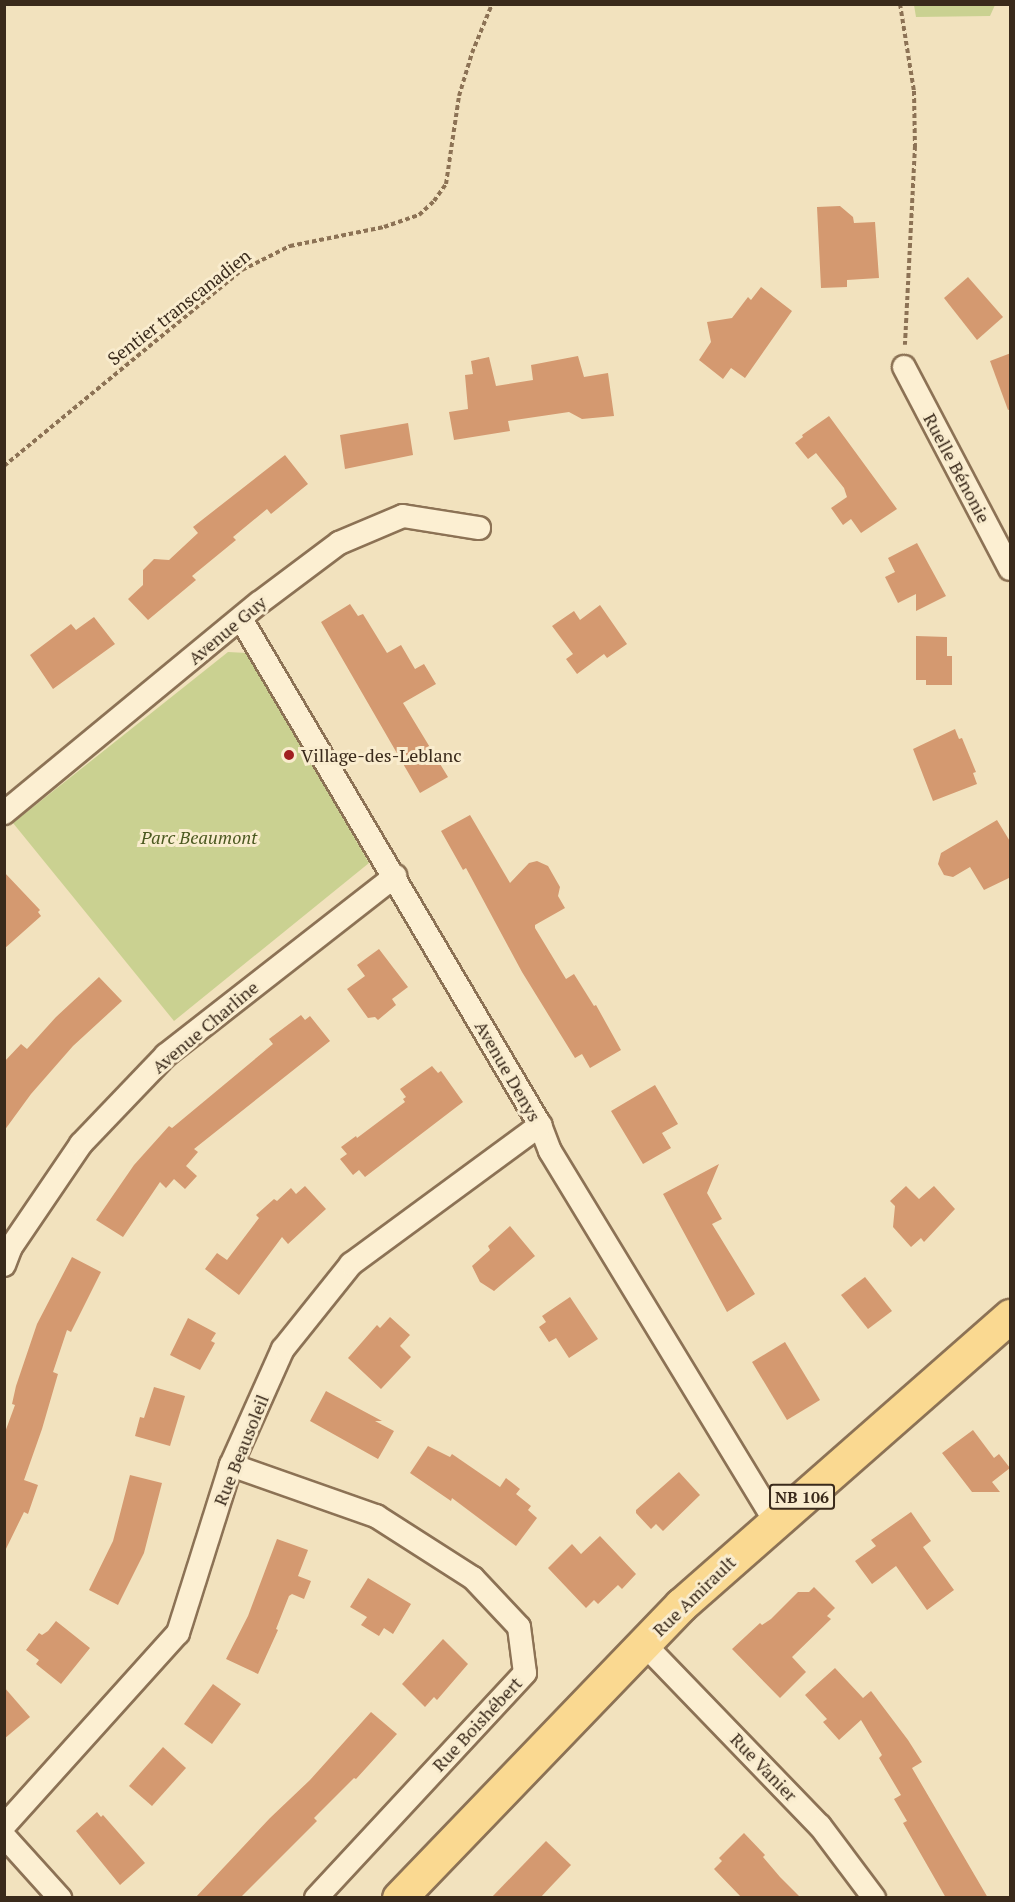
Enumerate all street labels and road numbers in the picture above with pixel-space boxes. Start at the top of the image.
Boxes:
street label: Sentier transcanadien [103,244,255,370]
street label: Ruelle Bénonie [919,409,995,527]
street label: Avenue Guy [184,591,270,669]
street label: Avenue Charline [147,976,263,1078]
street label: Avenue Denys [470,1017,546,1125]
street label: Rue Beausoleil [209,1391,273,1509]
road number: NB 106 [769,1484,835,1510]
street label: Rue Amirault [648,1551,740,1641]
street label: Rue Boishébert [428,1672,526,1776]
street label: Rue Vanier [726,1728,802,1806]

